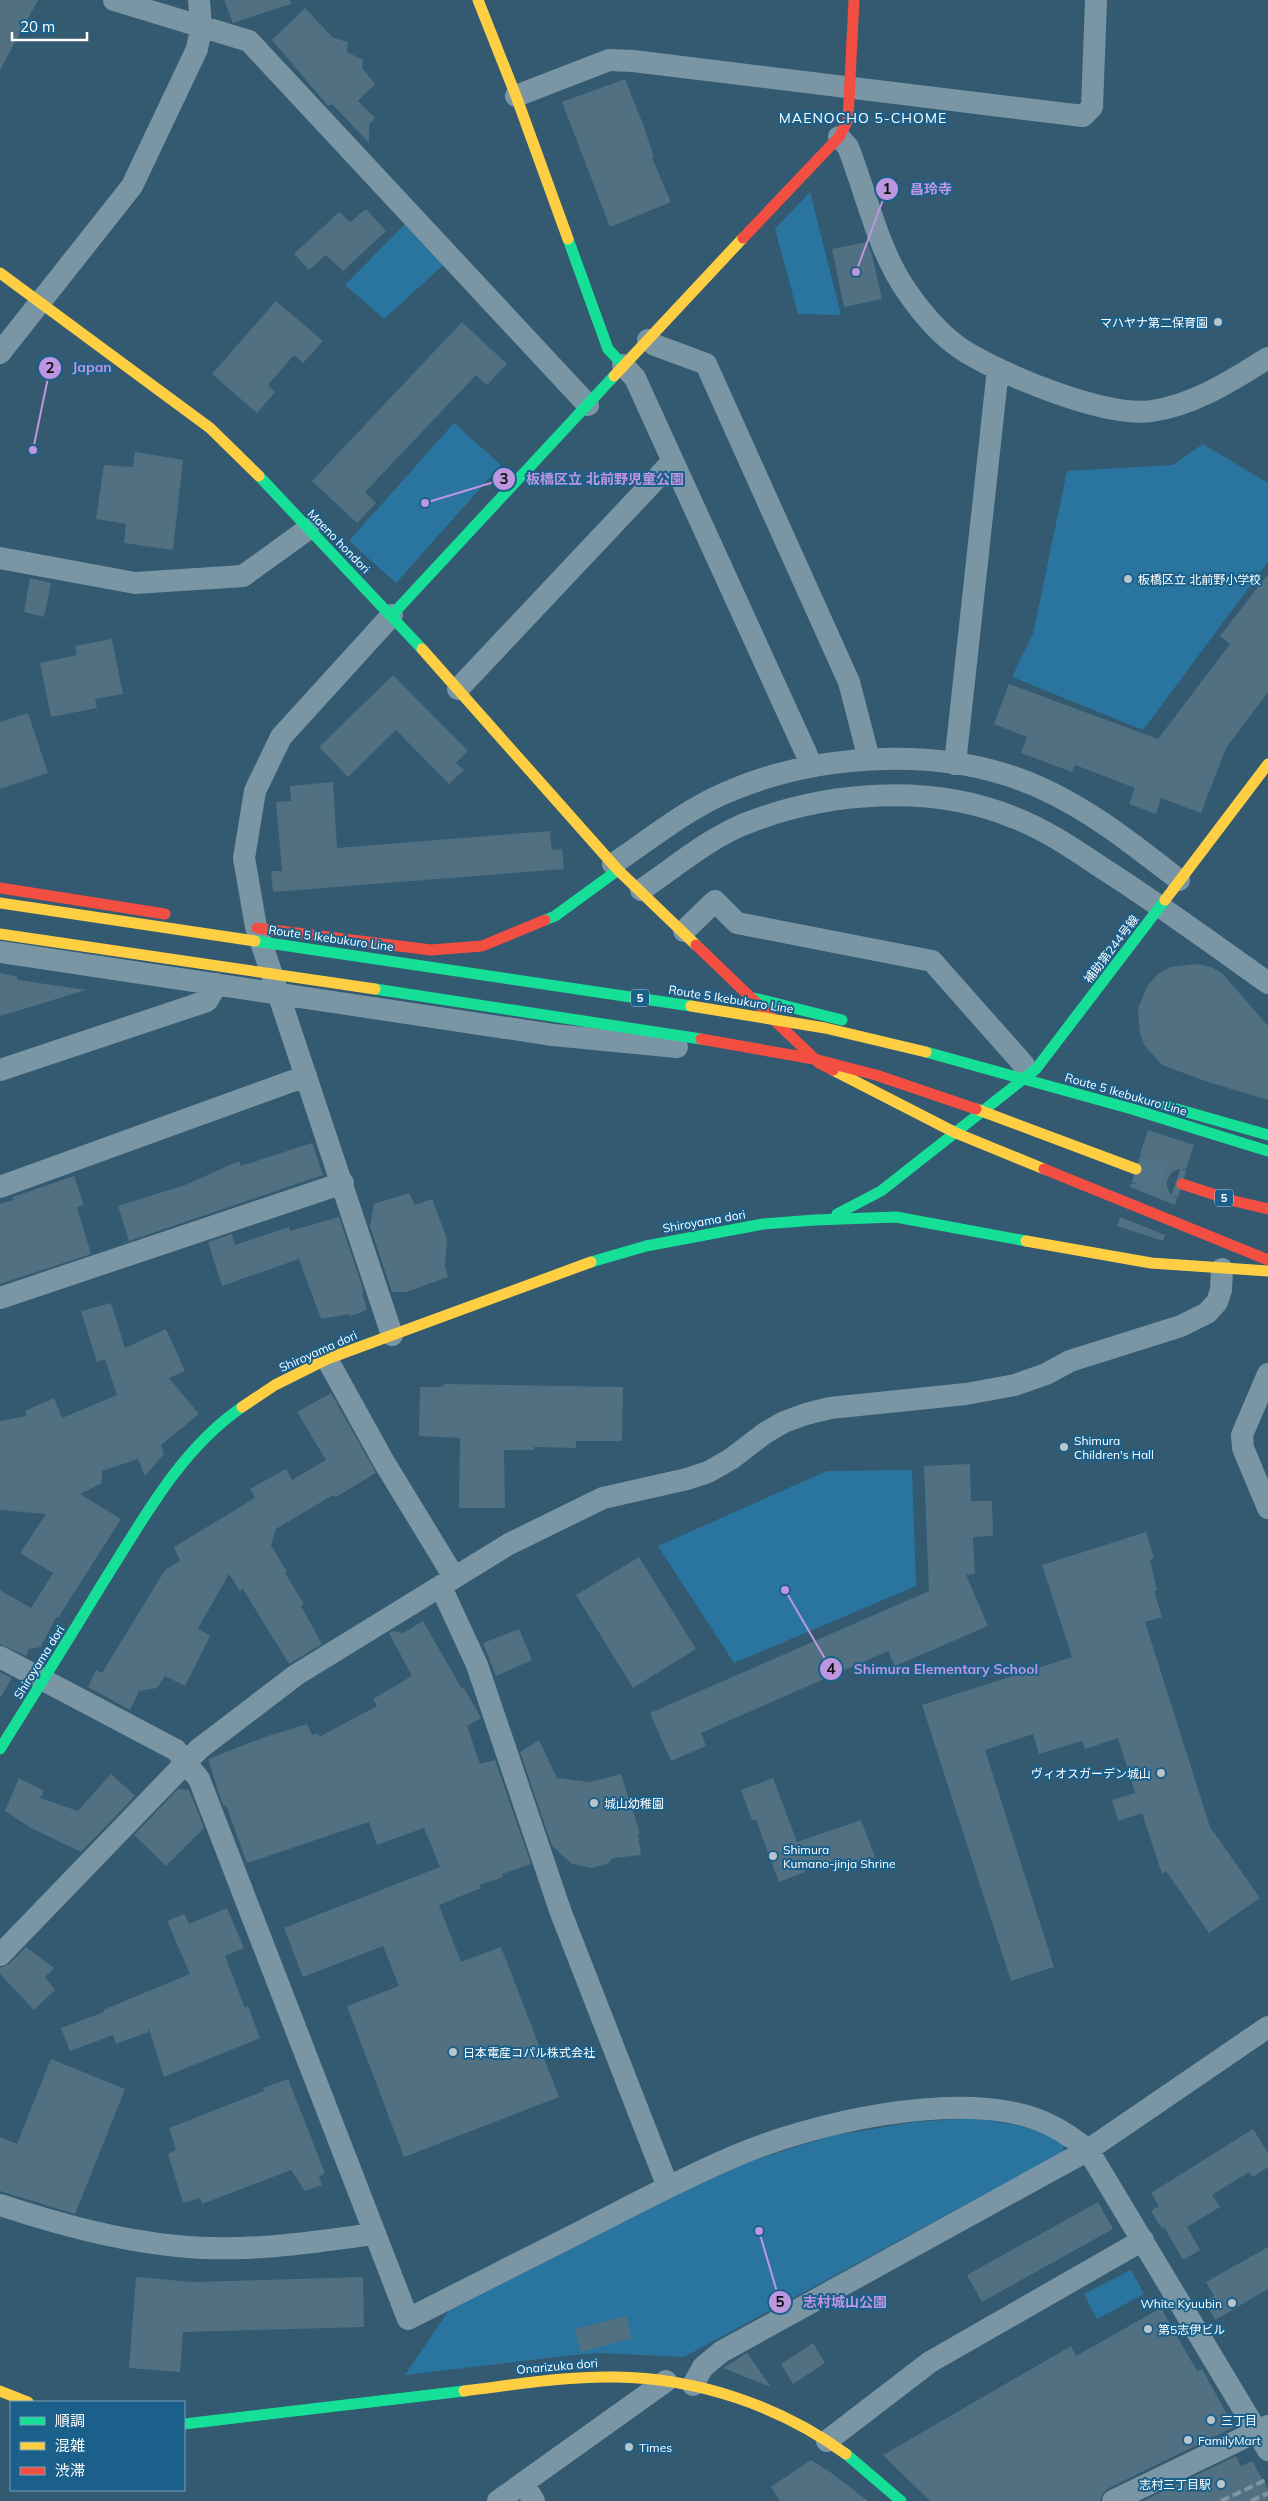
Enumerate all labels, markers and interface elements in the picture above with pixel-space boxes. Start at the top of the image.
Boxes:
scale bar [12,10,88,42]
text: 20 m [20,17,55,36]
district label: MAENOCHO 5-CHOME [779,109,947,127]
callout: 昌玲寺 [875,175,962,204]
text: 1 [882,179,892,198]
text: 昌玲寺 [910,180,952,198]
place label: マハヤナ第二保育園 [1100,315,1208,330]
marker: マハヤナ第二保育園 [1212,316,1224,328]
callout: Japan [37,353,122,382]
text: 2 [45,358,55,377]
text: Japan [72,358,112,376]
callout: 板橋区立 北前野児童公園 [491,464,694,493]
text: 3 [499,469,509,488]
text: 板橋区立 北前野児童公園 [526,470,684,488]
street label: Maeno hondori [305,506,373,576]
place label: 板橋区立 北前野小学校 [1138,572,1261,587]
marker: 板橋区立 北前野小学校 [1122,573,1134,585]
street label: 補助第244号線 [1080,912,1142,986]
street label: Route 5 Ikebukuro Line [267,922,395,954]
street label: Route 5 Ikebukuro Line [668,982,794,1016]
road number: 5 [631,990,649,1006]
street label: Route 5 Ikebukuro Line [1063,1069,1189,1119]
road number: 5 [1215,1190,1233,1206]
street label: Shiroyama dori [661,1206,747,1236]
street label: Shiroyama dori [277,1327,360,1375]
place label: Shimura Children's Hall [1074,1433,1154,1462]
marker: Shimura Children's Hall [1058,1441,1070,1453]
street label: Shiroyama dori [10,1622,68,1702]
callout: Shimura Elementary School [819,1654,1048,1683]
text: 4 [826,1659,836,1678]
text: Shimura Elementary School [854,1660,1038,1678]
place label: ヴィオスガーデン城山 [1031,1766,1151,1781]
marker: ヴィオスガーデン城山 [1155,1767,1167,1779]
place label: 城山幼稚園 [604,1796,664,1811]
marker: 城山幼稚園 [588,1797,600,1809]
place label: Shimura Kumano-jinja Shrine [783,1842,896,1871]
marker: Shimura Kumano-jinja Shrine [767,1850,779,1862]
place label: 日本電産コパル株式会社 [463,2045,595,2060]
marker: 日本電産コパル株式会社 [447,2046,459,2058]
callout: 志村城山公園 [768,2287,897,2316]
text: 5 [775,2292,785,2311]
text: 志村城山公園 [803,2293,887,2311]
place label: White Kyuubin [1140,2296,1222,2311]
marker: White Kyuubin [1226,2297,1238,2309]
place label: 第5志伊ビル [1158,2322,1225,2337]
marker: 第5志伊ビル [1142,2323,1154,2335]
street label: Onarizuka dori [516,2355,598,2377]
legend [10,2401,185,2491]
text: 順調 [55,2411,85,2430]
place label: 三丁目 [1221,2413,1257,2428]
marker: 三丁目 [1205,2414,1217,2426]
place label: FamilyMart [1198,2433,1261,2448]
marker: FamilyMart [1182,2434,1194,2446]
text: 混雑 [55,2436,85,2455]
place label: Times [639,2440,672,2455]
marker: Times [623,2441,635,2453]
text: 渋滞 [55,2461,85,2480]
place label: 志村三丁目駅 [1139,2477,1211,2492]
marker: 志村三丁目駅 [1215,2478,1227,2490]

